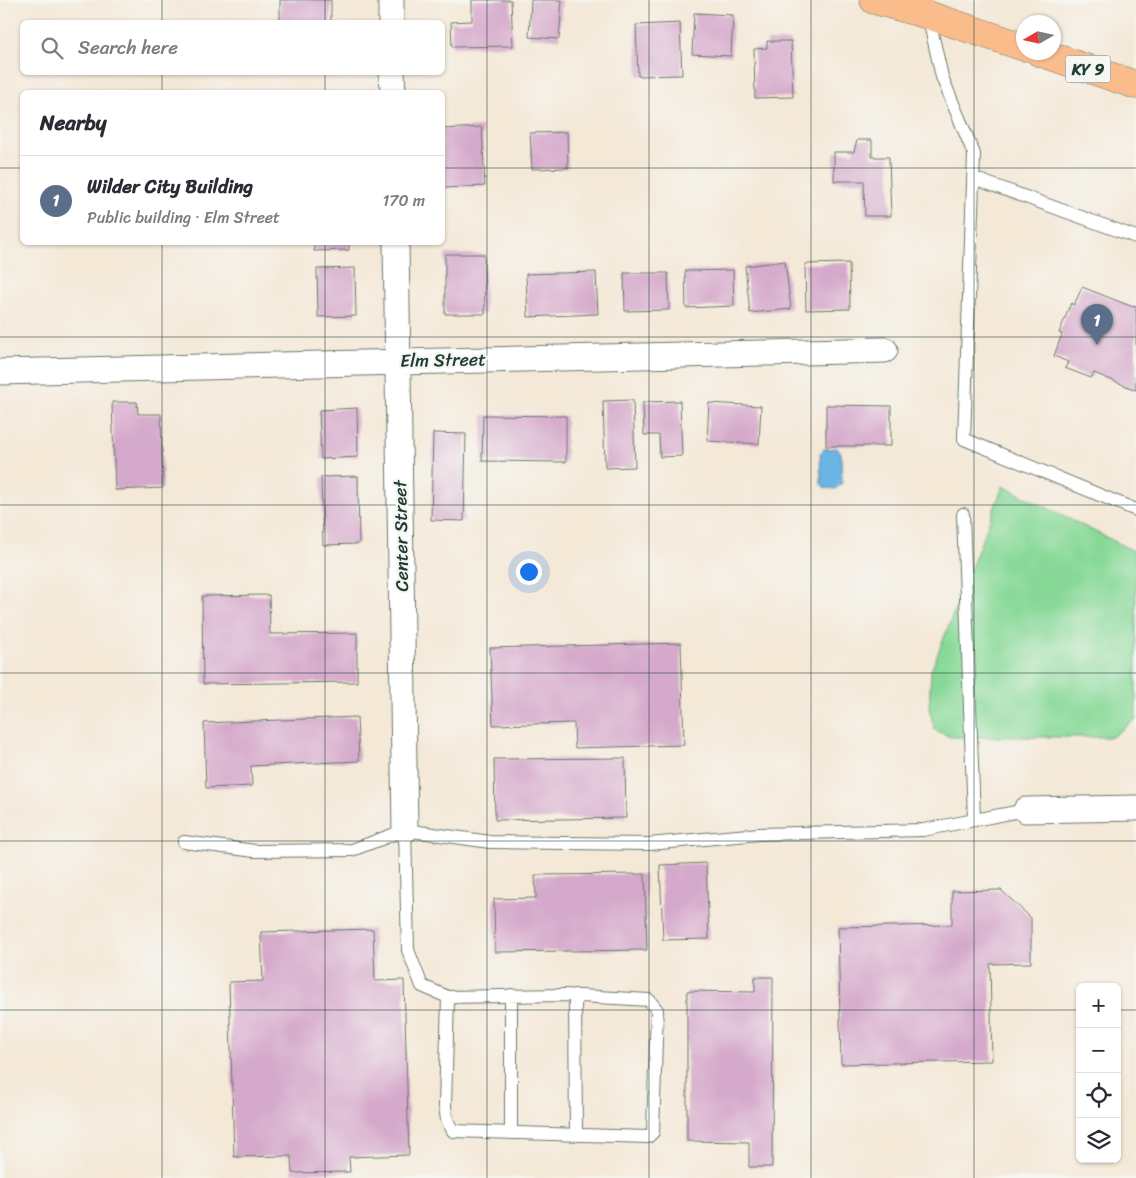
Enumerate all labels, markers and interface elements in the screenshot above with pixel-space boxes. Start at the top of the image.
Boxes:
north arrow [1016,15,1061,60]
search box [20,20,445,75]
text: Search here [78,31,178,64]
icon: search [38,34,66,62]
road number: KY 9 [1066,56,1110,82]
text: Nearby [40,104,106,142]
text: Wilder City Building [87,170,253,203]
text: 1 [53,186,59,215]
text: 170 m [382,186,425,215]
text: Public building · Elm Street [87,203,280,232]
pin: 1 [1081,304,1113,345]
street label: Elm Street [400,343,486,377]
street label: Center Street [384,479,418,592]
your location [516,559,542,585]
map controls [1076,983,1121,1163]
button: + [1076,983,1121,1028]
button: − [1076,1028,1121,1073]
button: locate [1076,1073,1121,1118]
button: layers [1076,1118,1121,1163]

